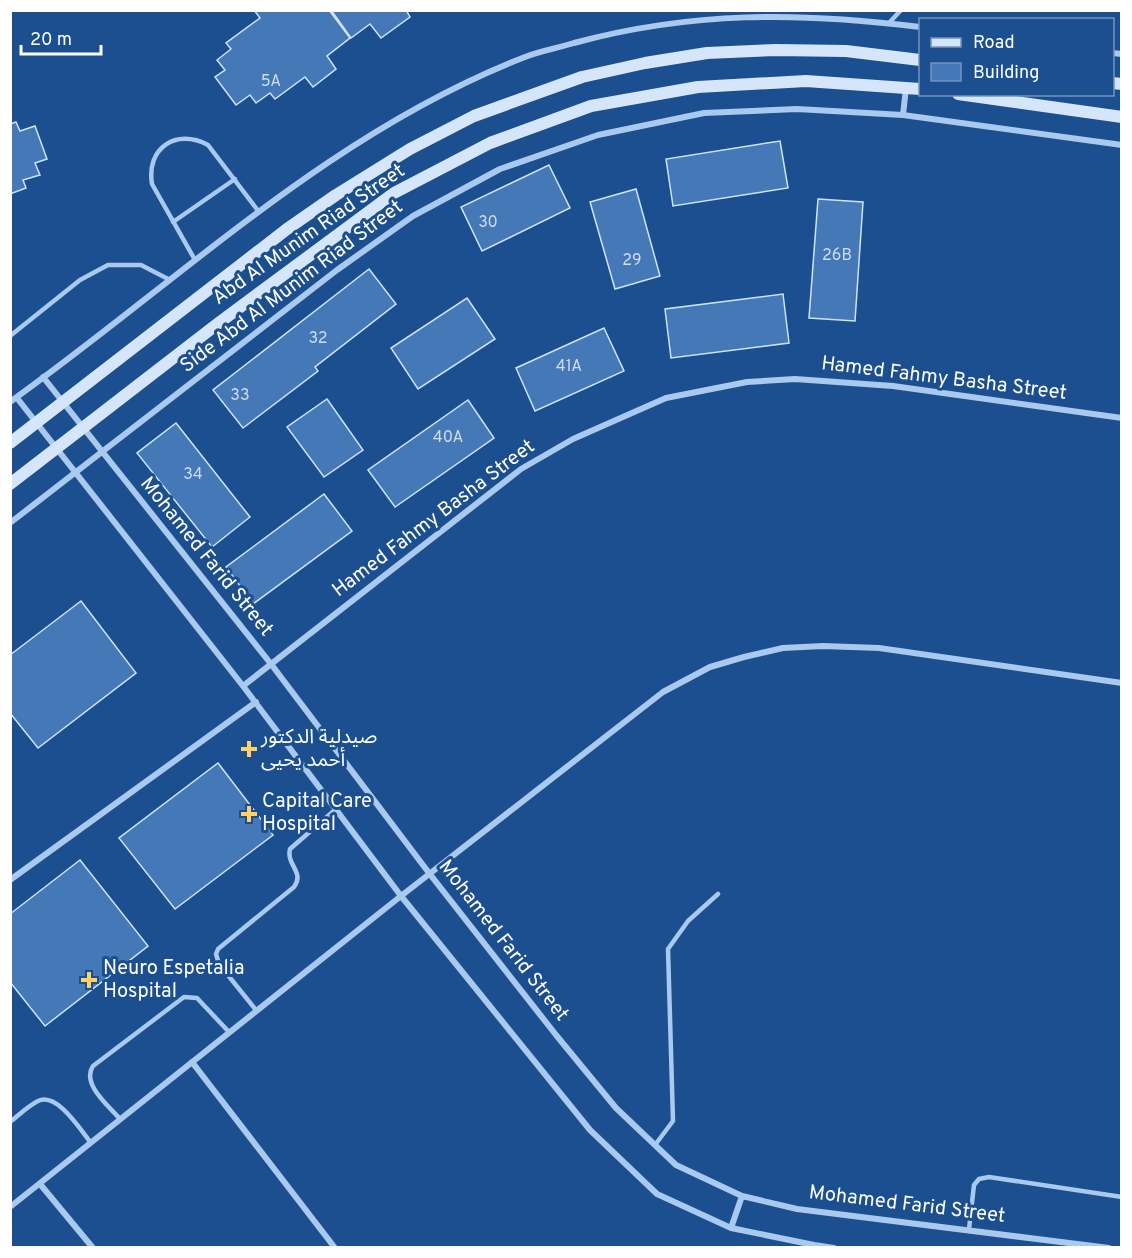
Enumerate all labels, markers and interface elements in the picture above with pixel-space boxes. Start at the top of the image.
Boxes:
scale bar [21,18,100,56]
legend [919,18,1114,96]
text: 20 m [30,29,72,52]
text: Road [973,32,1015,55]
text: Building [973,62,1039,85]
house number: 5A [261,72,281,92]
street label: Abd Al Munim Riad Street [208,159,410,311]
street label: Side Abd Al Munim Riad Street [175,195,409,379]
house number: 30 [478,213,498,233]
house number: 26B [822,246,852,266]
house number: 29 [622,251,642,271]
house number: 32 [308,329,328,349]
street label: Hamed Fahmy Basha Street [820,351,1068,407]
house number: 41A [556,357,582,377]
house number: 33 [230,386,250,406]
house number: 40A [433,428,463,448]
street label: Hamed Fahmy Basha Street [327,434,541,604]
house number: 34 [183,465,203,485]
street label: Mohamed Farid Street [134,472,278,642]
place label: صيدلية الدكتور أحمد يحيى [260,725,377,774]
marker: صيدلية الدكتور أحمد يحيى [242,742,256,756]
place label: Capital Care Hospital [262,789,372,838]
marker: Capital Care Hospital [240,805,258,823]
street label: Mohamed Farid Street [432,855,574,1027]
place label: Neuro Espetalia Hospital [103,956,244,1005]
marker: Neuro Espetalia Hospital [80,971,98,989]
street label: Mohamed Farid Street [807,1180,1007,1230]

